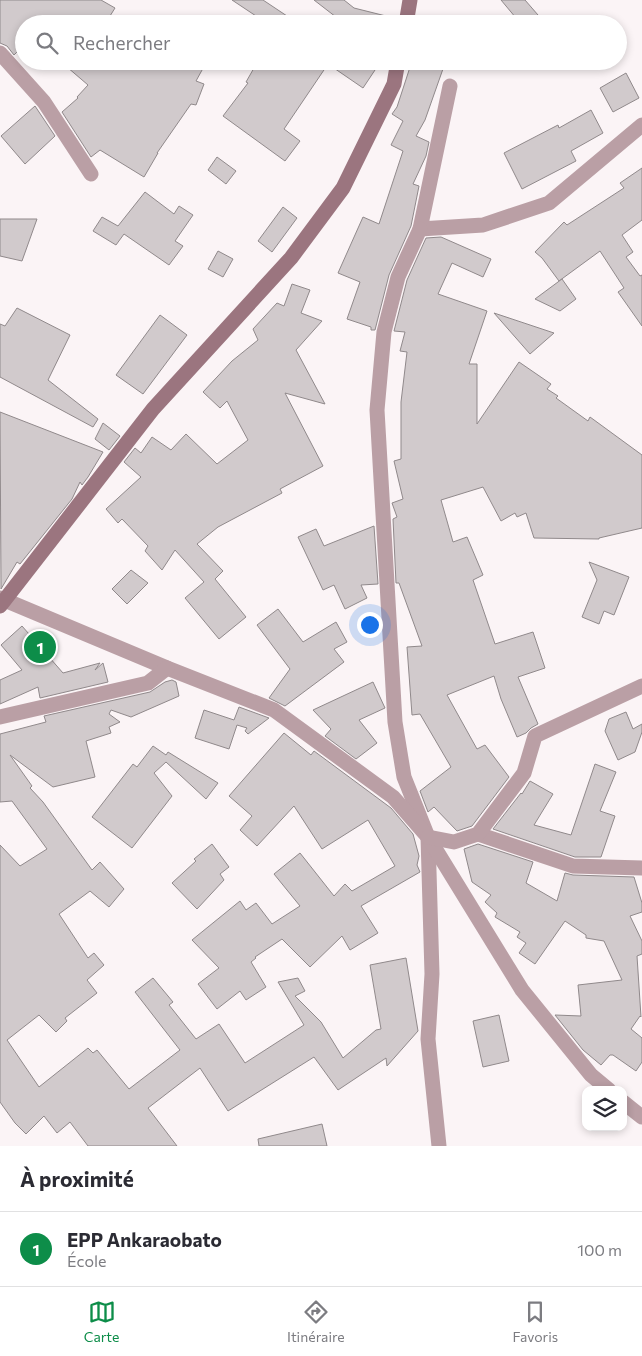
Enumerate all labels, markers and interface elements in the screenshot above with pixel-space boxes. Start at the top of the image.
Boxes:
search box [15,15,627,70]
icon: search [33,29,61,57]
text: Rechercher [73,31,171,54]
your location [357,612,383,638]
pin: 1 [24,628,56,666]
map controls [582,1086,627,1131]
button: layers [582,1086,627,1131]
text: À proximité [20,1166,134,1191]
text: EPP Ankaraobato [67,1228,222,1251]
text: 1 [32,1240,40,1259]
text: 100 m [577,1240,622,1259]
text: École [67,1251,106,1270]
tab: Carte [84,1298,119,1345]
tab: Itinéraire [287,1298,345,1345]
tab: Favoris [512,1298,558,1345]

